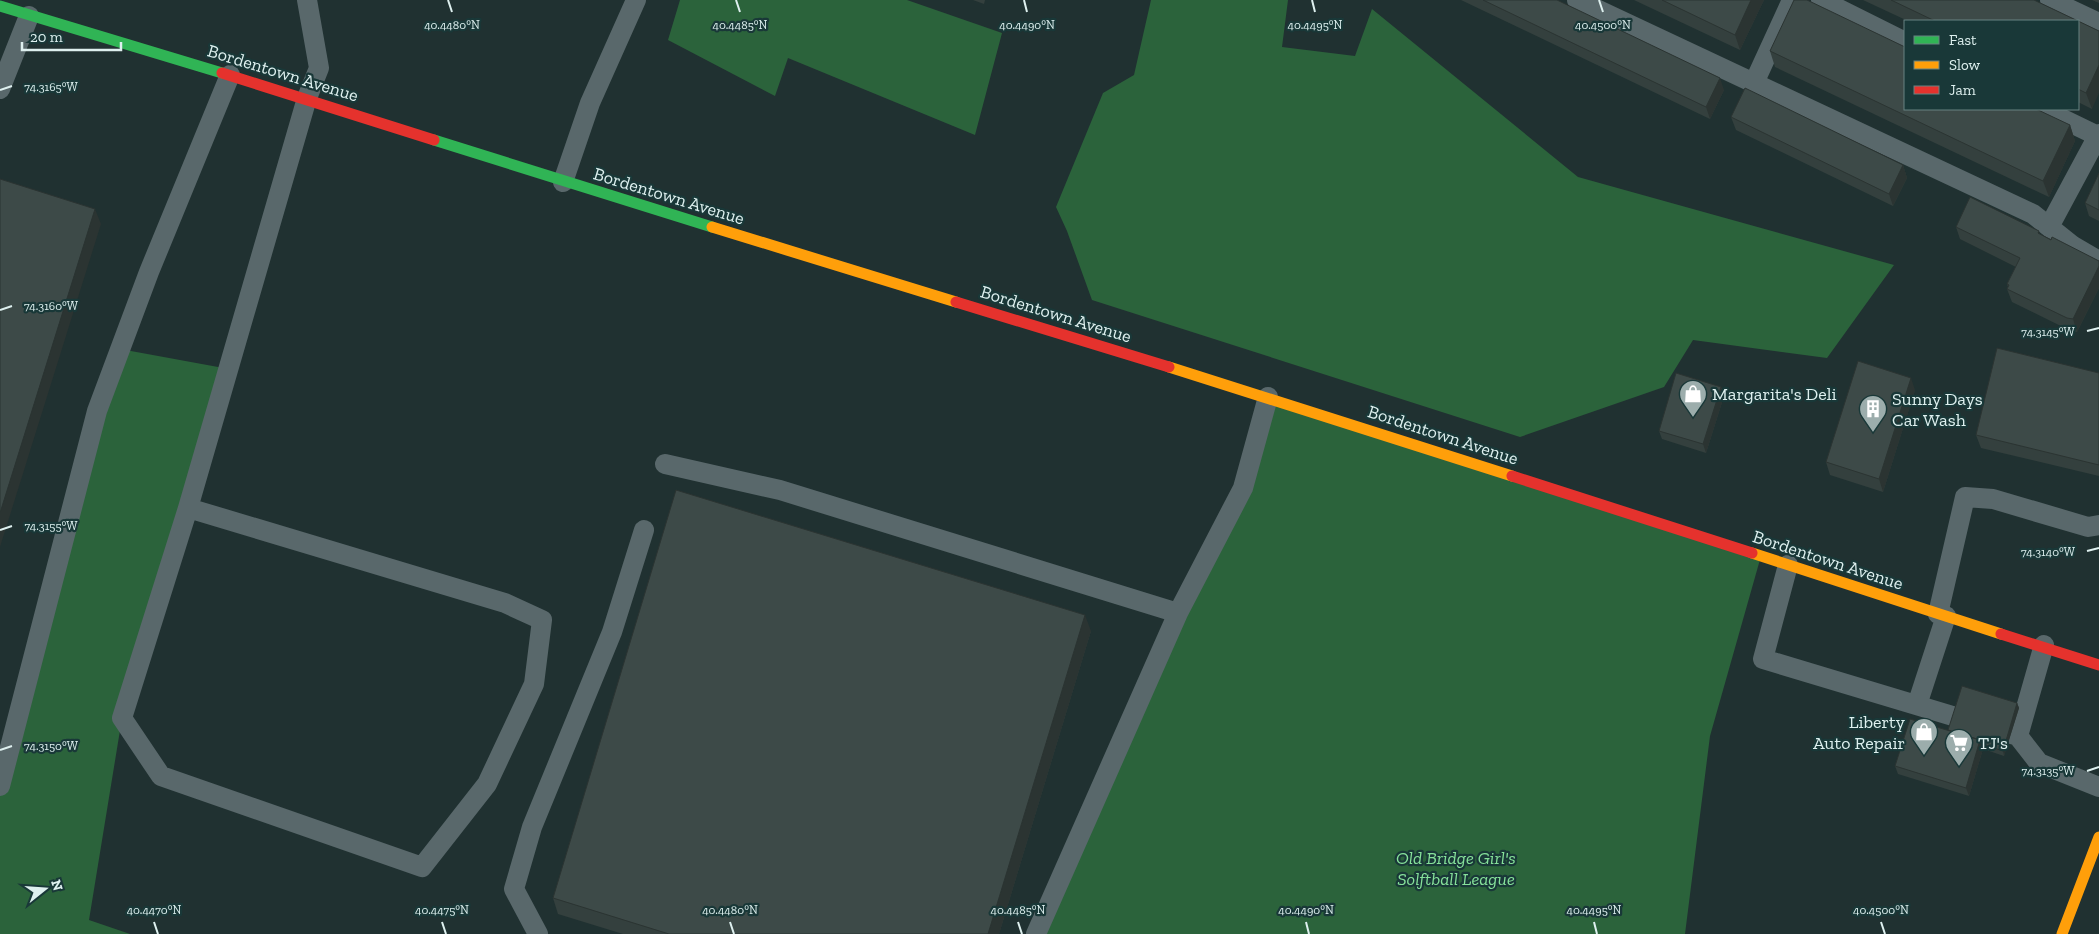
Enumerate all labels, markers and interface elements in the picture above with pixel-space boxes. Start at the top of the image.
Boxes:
text: 40.4480°N [424,18,480,32]
text: 40.4485°N [713,18,768,32]
text: 40.4490°N [999,18,1055,32]
text: 40.4495°N [1288,18,1343,32]
text: 40.4500°N [1575,18,1631,32]
scale bar [22,20,121,52]
legend [1904,20,2079,110]
text: 20 m [30,28,63,46]
text: Fast [1949,31,1977,49]
street label: Bordentown Avenue [205,40,361,106]
text: Slow [1949,56,1981,74]
text: 74.3165°W [24,80,78,94]
text: Jam [1949,81,1976,99]
street label: Bordentown Avenue [591,163,747,229]
street label: Bordentown Avenue [978,281,1134,347]
text: 74.3160°W [24,299,79,313]
text: 74.3145°W [2021,325,2075,339]
shop icon: Margarita's Deli [1678,379,1708,418]
place label: Margarita's Deli [1712,383,1837,405]
place label: Sunny Days Car Wash [1892,388,1983,431]
building icon: Sunny Days Car Wash [1858,394,1888,433]
street label: Bordentown Avenue [1365,400,1521,470]
text: 74.3155°W [24,519,78,533]
street label: Bordentown Avenue [1750,525,1906,595]
text: 74.3140°W [2021,545,2076,559]
place label: Liberty Auto Repair [1813,711,1906,754]
shop icon: Liberty Auto Repair [1909,717,1939,756]
supermarket icon: TJ's [1944,728,1974,767]
place label: TJ's [1978,732,2008,754]
text: 74.3150°W [24,739,79,753]
text: 74.3135°W [2022,764,2075,778]
park label: Old Bridge Girl's Solftball League [1396,847,1516,890]
north arrow [20,864,70,914]
text: N [47,878,67,893]
text: 40.4470°N [127,903,181,917]
text: 40.4475°N [415,903,469,917]
text: 40.4480°N [702,903,758,917]
text: 40.4485°N [991,903,1046,917]
text: 40.4490°N [1278,903,1334,917]
text: 40.4495°N [1567,903,1622,917]
text: 40.4500°N [1853,903,1909,917]

